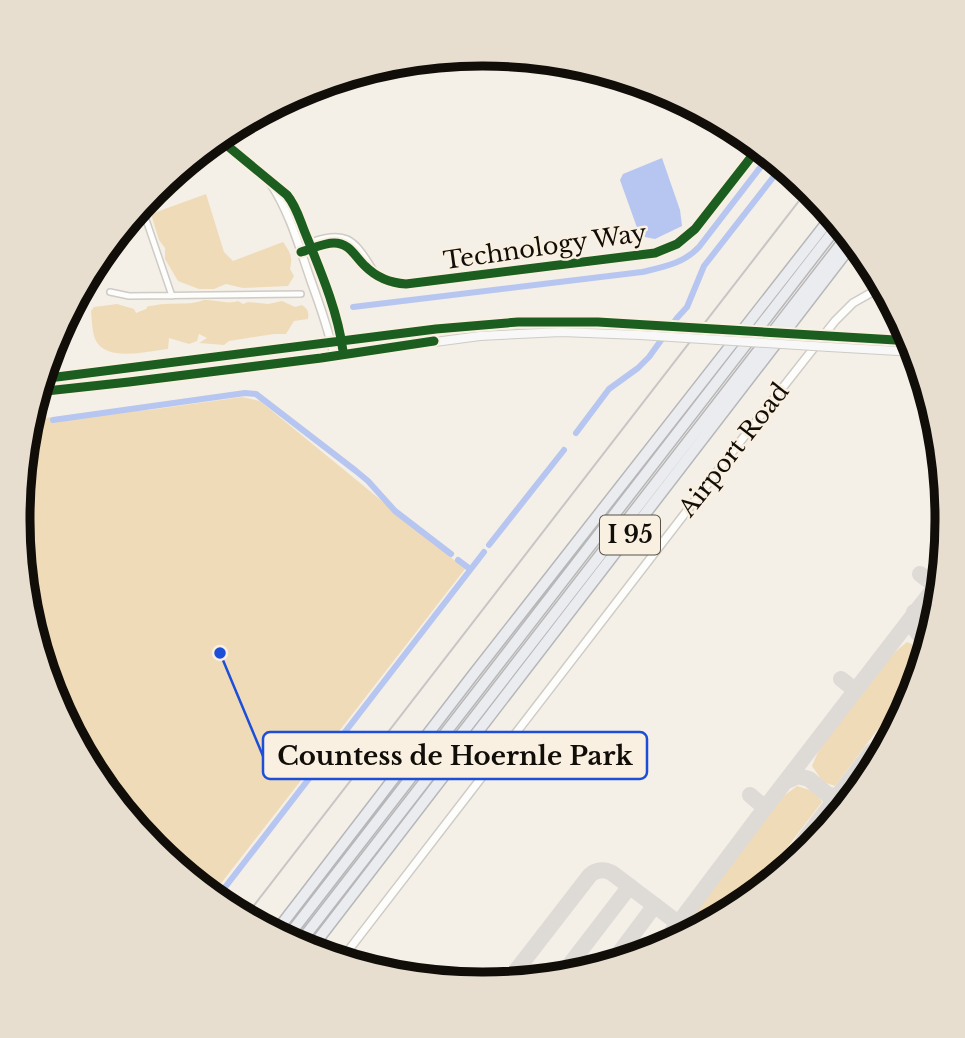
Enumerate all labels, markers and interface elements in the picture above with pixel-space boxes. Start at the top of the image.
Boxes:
street label: Technology Way [442,218,649,275]
street label: Airport Road [672,377,795,523]
road number: I 95 [600,516,660,554]
callout: Countess de Hoernle Park [263,732,647,779]
text: Countess de Hoernle Park [277,740,633,772]

